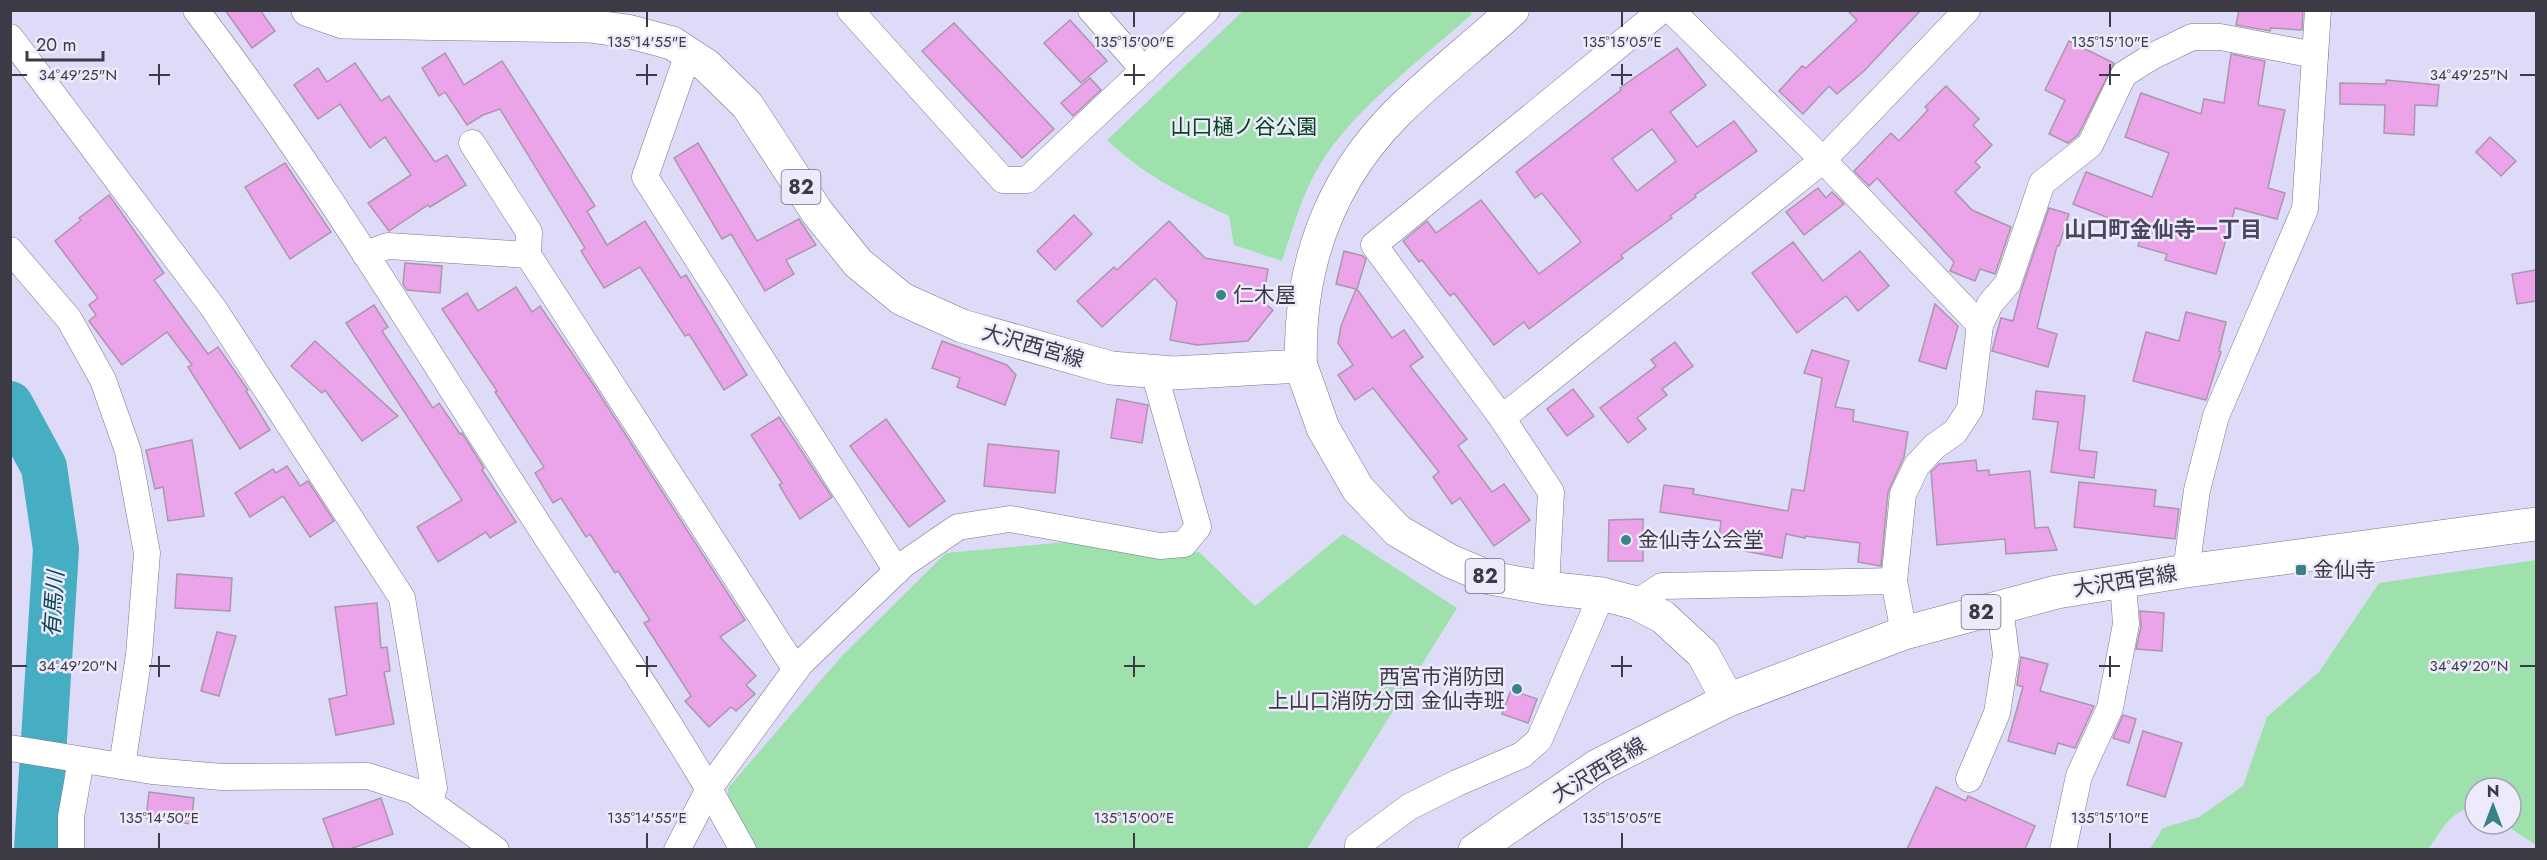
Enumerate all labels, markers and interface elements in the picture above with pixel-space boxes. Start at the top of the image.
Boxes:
scale bar [27,24,104,62]
text: 135°14'55"E [607,31,687,53]
text: 135°15'00"E [1094,31,1174,53]
text: 135°15'05"E [1582,31,1662,53]
text: 135°15'10"E [2071,31,2149,53]
text: 20 m [36,32,76,58]
text: 34°49'25"N [39,64,117,86]
text: 34°49'25"N [2430,64,2508,86]
park label: 山口樋ノ谷公園 [1171,112,1318,142]
road number: 82 [782,170,820,204]
district label: 山口町金仙寺一丁目 [2064,213,2262,245]
place label: 仁木屋 [1233,280,1296,310]
marker: 仁木屋 [1214,288,1228,302]
street label: 大沢西宮線 [978,317,1088,375]
place label: 金仙寺公会堂 [1638,525,1764,555]
marker: 金仙寺公会堂 [1619,533,1633,547]
place label: 金仙寺 [2313,555,2376,585]
street label: 大沢西宮線 [2071,558,2179,604]
road number: 82 [1466,559,1504,593]
marker: 金仙寺 [2294,563,2308,577]
water label: 有馬川 [35,568,71,638]
road number: 82 [1962,595,2000,629]
text: 34°49'20"N [39,655,117,677]
text: 34°49'20"N [2430,655,2508,677]
place label: 西宮市消防団 上山口消防分団 金仙寺班 [1268,662,1505,716]
marker: 西宮市消防団 上山口消防分団 金仙寺班 [1510,682,1524,696]
street label: 大沢西宮線 [1546,730,1652,810]
north arrow [2463,776,2523,836]
text: N [2487,780,2499,803]
text: 135°14'50"E [119,807,199,829]
text: 135°14'55"E [607,807,687,829]
text: 135°15'00"E [1094,807,1174,829]
text: 135°15'05"E [1582,807,1662,829]
text: 135°15'10"E [2071,807,2149,829]

